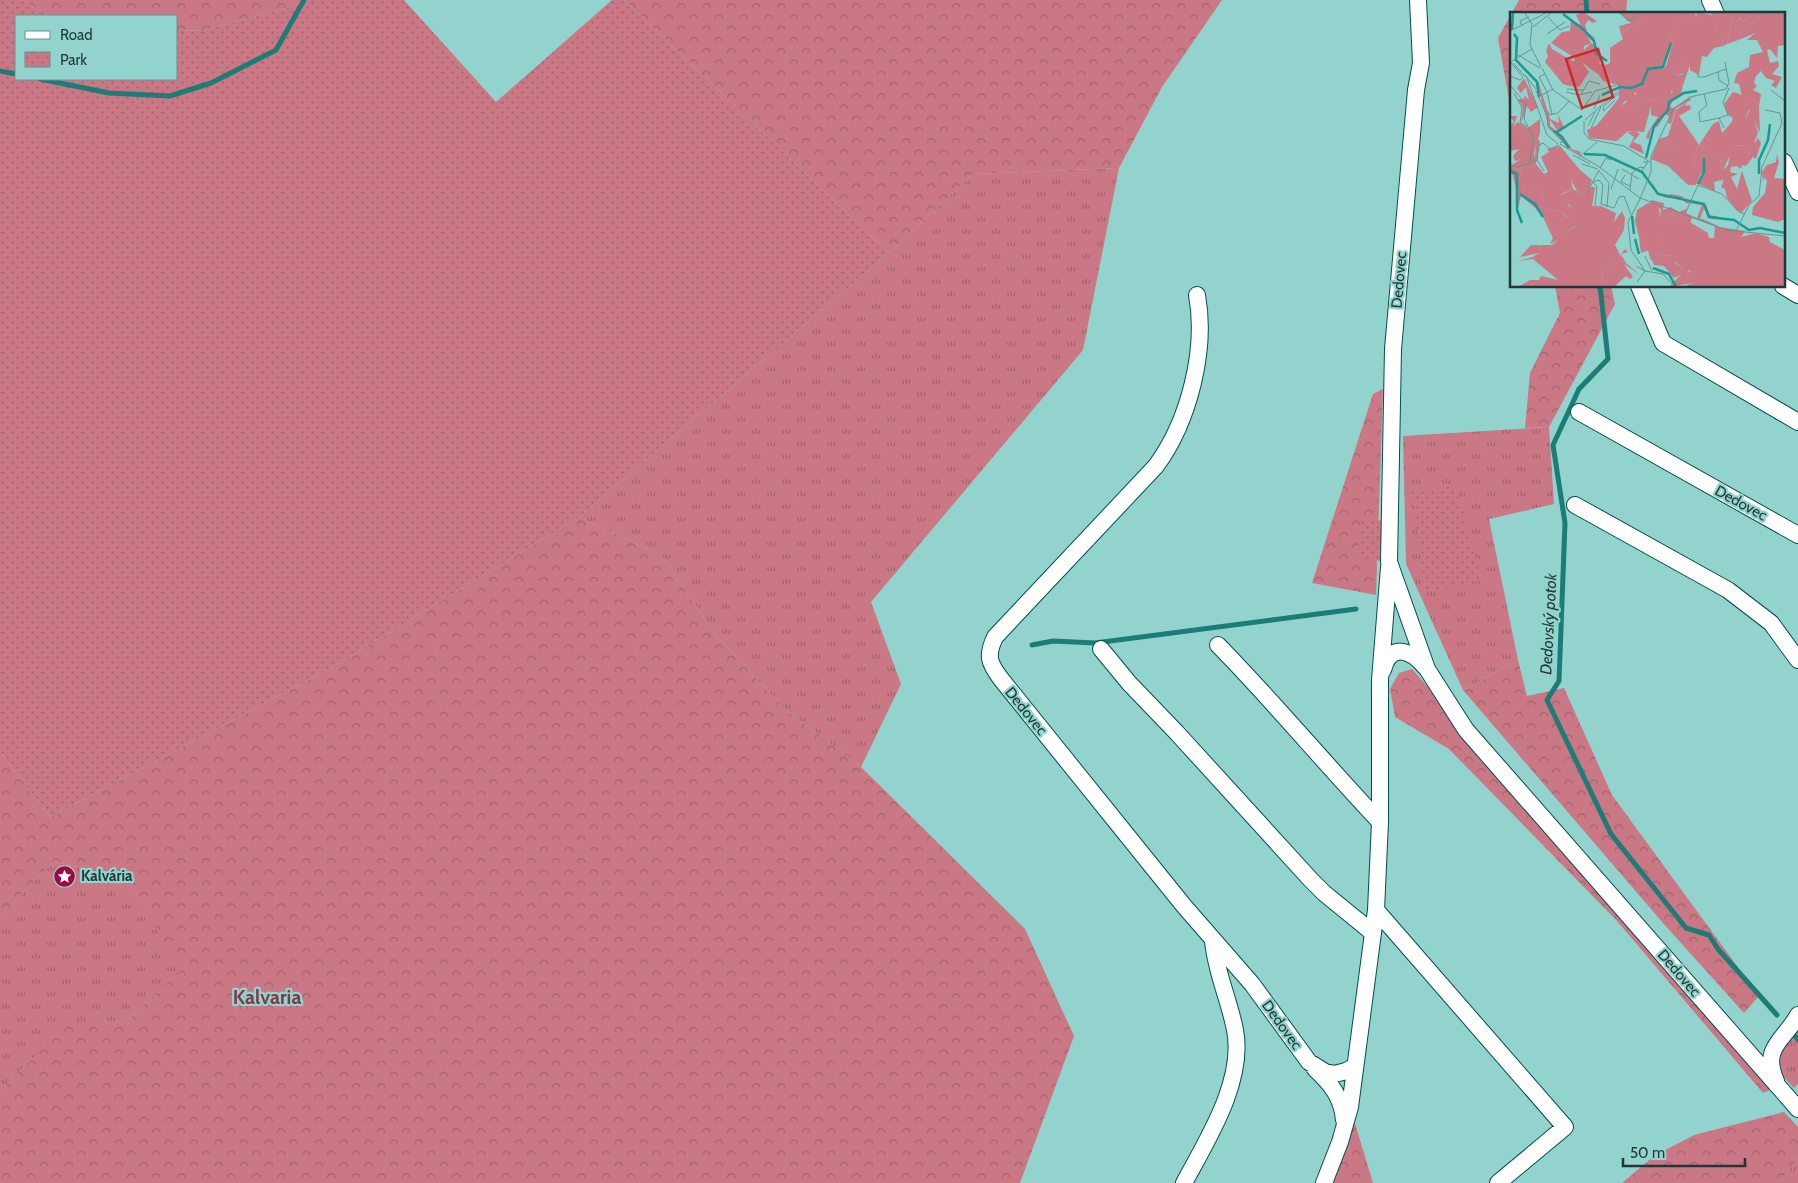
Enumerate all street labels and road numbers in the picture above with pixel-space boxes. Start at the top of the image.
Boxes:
street label: Dedovec [1388,251,1410,309]
street label: Dedovec [1712,481,1770,525]
street label: Dedovec [1001,683,1051,739]
street label: Dedovec [1654,946,1705,1000]
street label: Dedovec [1258,997,1306,1053]

